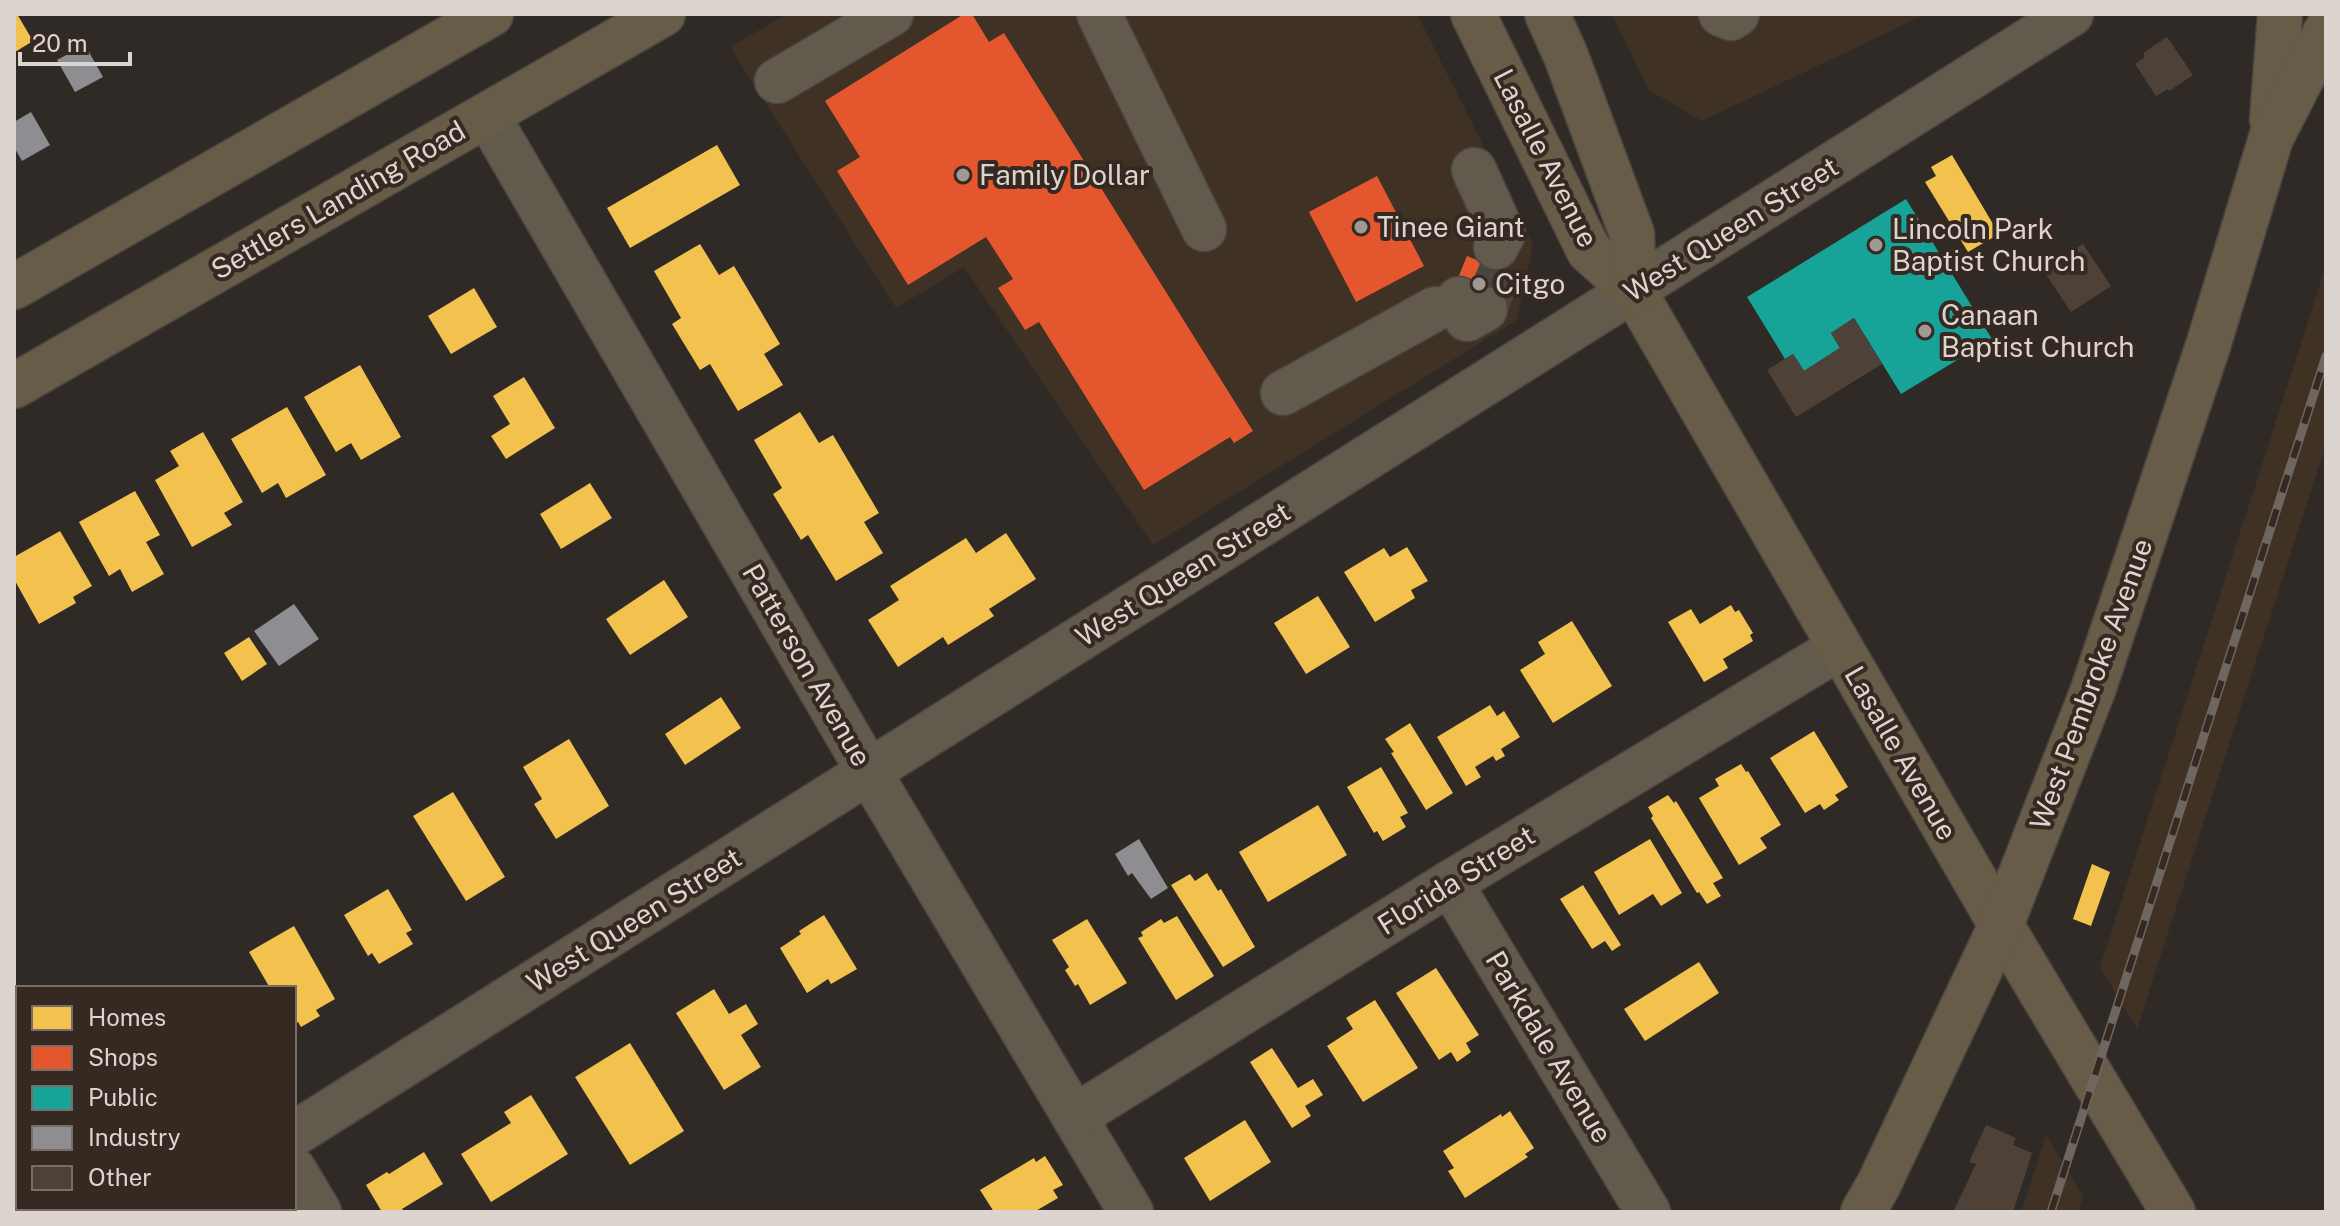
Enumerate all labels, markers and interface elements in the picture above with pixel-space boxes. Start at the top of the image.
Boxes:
scale bar [20,16,130,66]
text: 20 m [32,29,88,57]
street label: Lasalle Avenue [1487,63,1605,252]
street label: Settlers Landing Road [205,113,471,286]
street label: West Queen Street [1618,149,1844,308]
place label: Family Dollar [979,158,1150,191]
marker: Family Dollar [954,166,972,184]
place label: Tinee Giant [1377,210,1525,243]
place label: Lincoln Park Baptist Church [1892,212,2085,277]
marker: Tinee Giant [1352,218,1370,236]
marker: Lincoln Park Baptist Church [1867,236,1885,254]
place label: Citgo [1495,267,1565,300]
marker: Citgo [1470,275,1488,293]
place label: Canaan Baptist Church [1941,298,2134,363]
marker: Canaan Baptist Church [1916,322,1934,340]
street label: West Queen Street [1070,494,1296,653]
street label: West Pembroke Avenue [2022,534,2159,834]
street label: Patterson Avenue [736,558,879,772]
street label: Lasalle Avenue [1838,660,1965,846]
street label: Florida Street [1371,818,1540,941]
street label: West Queen Street [521,840,747,999]
street label: Parkdale Avenue [1479,945,1620,1149]
legend [16,986,296,1210]
text: Homes [88,1003,166,1031]
text: Shops [88,1043,158,1071]
text: Public [88,1083,158,1111]
text: Industry [88,1123,181,1151]
text: Other [88,1163,152,1191]

